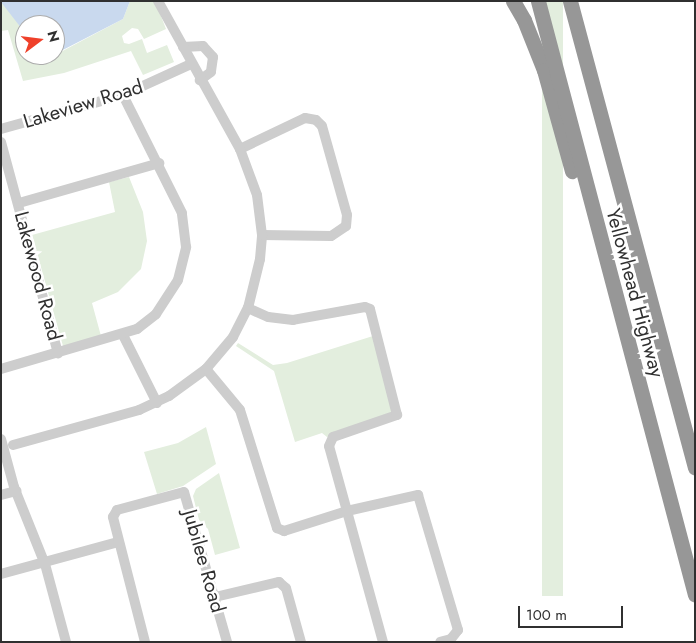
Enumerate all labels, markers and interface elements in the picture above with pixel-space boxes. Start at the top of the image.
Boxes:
north arrow [15,15,65,65]
text: N [42,28,65,44]
street label: Lakeview Road [20,74,146,134]
street label: Yellowhead Highway [601,206,669,380]
street label: Lakewood Road [9,209,67,343]
street label: Jubilee Road [178,507,230,615]
scale bar [521,596,626,628]
text: 100 m [526,604,567,626]

